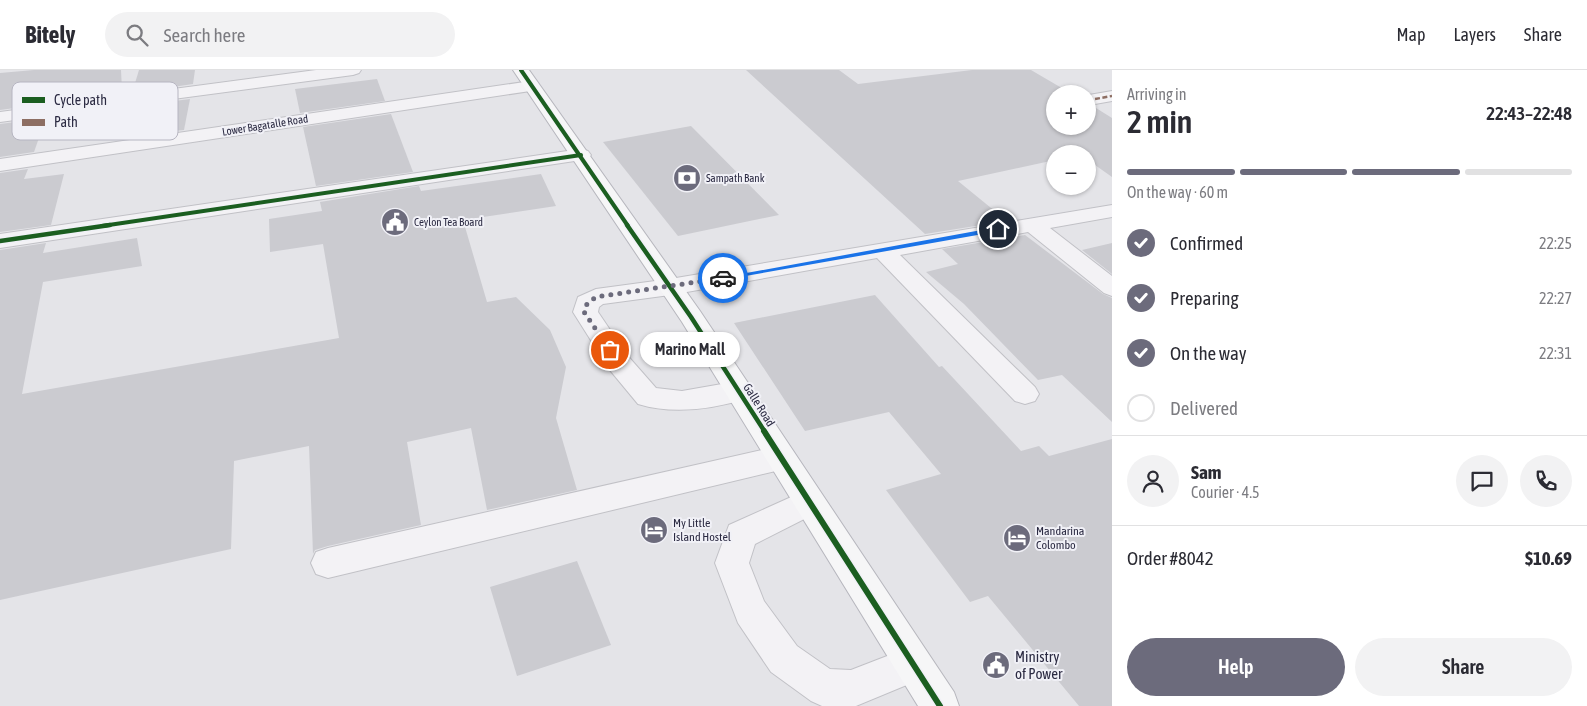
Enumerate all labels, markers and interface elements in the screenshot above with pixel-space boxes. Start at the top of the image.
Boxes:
search box [105,12,455,57]
text: Bitely [25,21,75,48]
icon: search [123,21,151,49]
text: Search here [163,24,245,46]
text: Map [1396,24,1425,45]
text: Layers [1453,24,1496,45]
text: Share [1524,24,1562,45]
legend [12,82,178,140]
map controls [1046,85,1096,195]
button: + [1046,85,1096,135]
text: Arriving in [1127,85,1187,103]
text: Cycle path [54,92,107,108]
text: 22:43–22:48 [1486,102,1572,124]
text: 2 min [1127,103,1192,140]
street label: Lower Bagatalle Road [221,112,309,138]
text: Path [54,114,78,130]
button: − [1046,145,1096,195]
bank icon: Sampath Bank [672,163,702,193]
place label: Sampath Bank [706,172,765,184]
text: On the way · 60 m [1127,183,1228,201]
public building icon: Ceylon Tea Board [380,207,410,237]
pin [977,208,1019,250]
icon: home [984,215,1012,243]
place label: Ceylon Tea Board [414,216,483,228]
icon: check [1127,229,1155,257]
text: Confirmed [1170,232,1243,254]
text: 22:25 [1539,234,1572,252]
courier [698,253,748,303]
icon: car [709,264,737,292]
icon: check [1127,284,1155,312]
text: Preparing [1170,287,1239,309]
text: 22:27 [1539,289,1572,307]
pin [589,329,631,371]
callout: Marino Mall [640,332,740,368]
icon: bag [596,336,624,364]
icon: check [1127,339,1155,367]
text: Marino Mall [655,340,725,358]
text: On the way [1170,342,1247,364]
text: 22:31 [1539,344,1572,362]
street label: Galle Road [740,381,778,429]
text: Delivered [1170,397,1238,419]
button: person [1127,455,1179,507]
button: chat [1456,455,1508,507]
button: phone [1520,455,1572,507]
text: Sam [1191,461,1222,483]
text: Courier · 4.5 [1191,483,1260,501]
hotel icon: My Little Island Hostel [639,515,669,545]
place label: My Little Island Hostel [673,516,732,544]
hotel icon: Mandarina Colombo [1002,523,1032,553]
place label: Mandarina Colombo [1036,524,1084,552]
text: Order #8042 [1127,547,1214,569]
text: $10.69 [1525,547,1572,569]
button: Help [1127,638,1345,696]
button: Share [1355,638,1572,696]
place label: Ministry of Power [1015,648,1063,682]
public building icon: Ministry of Power [981,650,1011,680]

